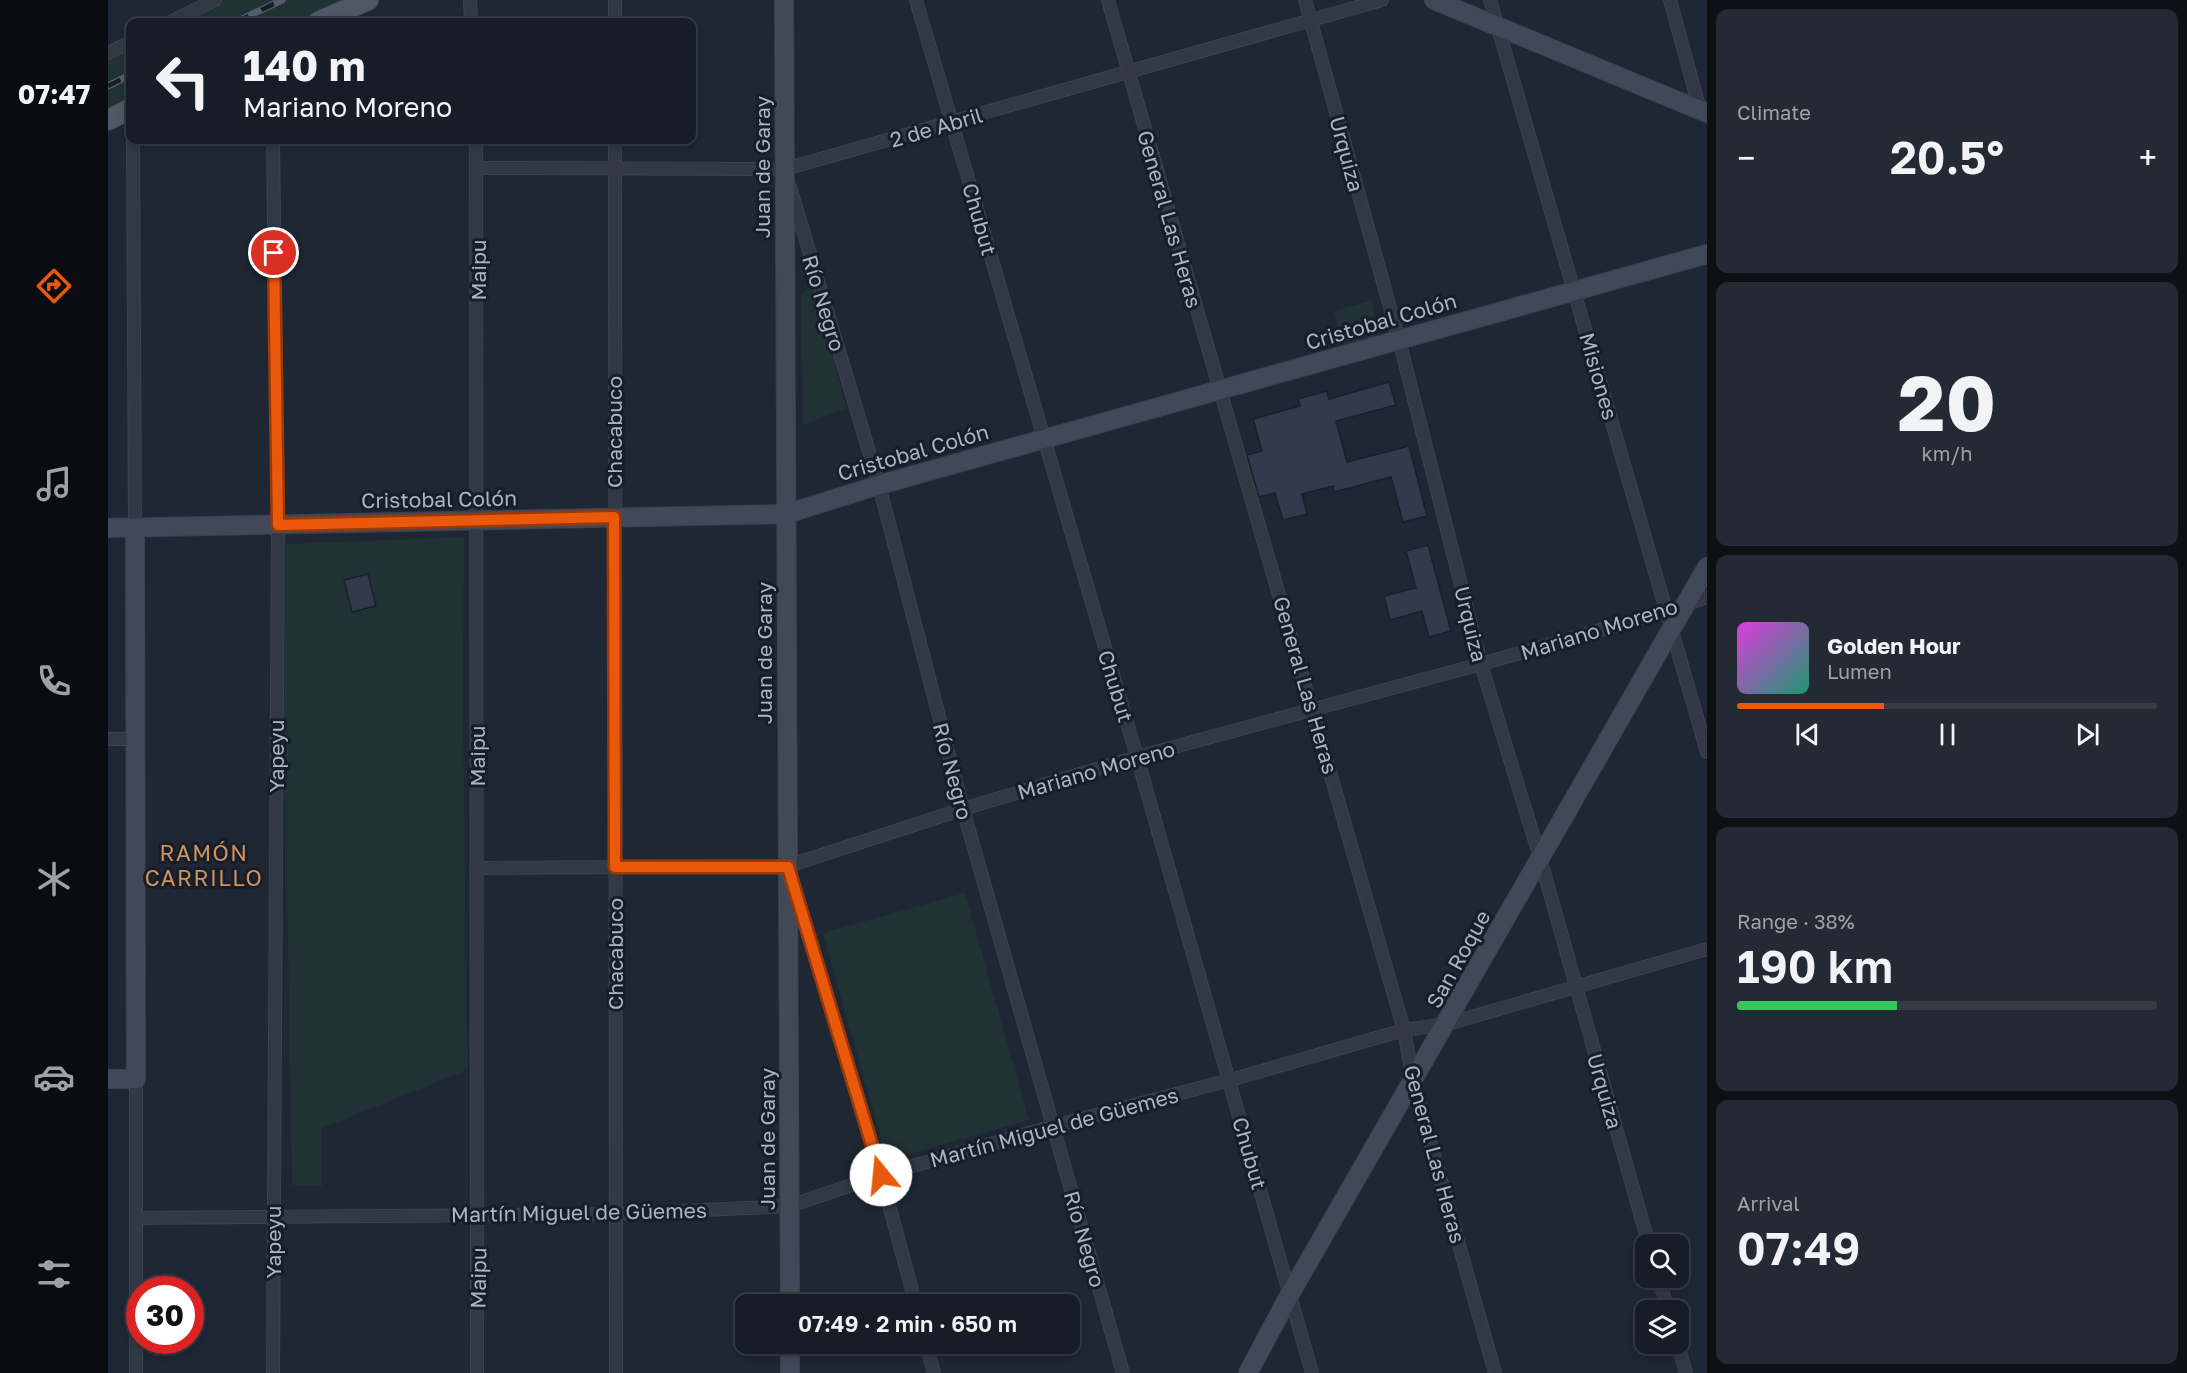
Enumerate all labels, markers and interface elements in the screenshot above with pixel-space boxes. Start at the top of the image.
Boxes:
text: 140 m [243,40,365,90]
icon: left [144,42,222,120]
text: 07:47 [18,78,90,110]
text: Mariano Moreno [243,91,452,123]
street label: Juan de Garay [749,95,775,238]
text: Climate [1737,100,1811,124]
street label: 2 de Abril [887,101,985,153]
street label: Urquiza [1324,113,1370,195]
street label: General Las Heras [1132,127,1208,311]
text: 20.5° [1890,130,2004,184]
text: − [1737,138,1755,177]
text: + [2139,138,2157,177]
street label: Chubut [957,180,1003,258]
pin [248,227,299,278]
icon: arrive [257,236,290,269]
street label: Maipu [465,239,491,301]
street label: Río Negro [797,252,851,354]
icon: directions [33,265,75,307]
street label: Cristobal Colón [1302,287,1460,355]
street label: Misiones [1574,330,1624,422]
text: 20 [1898,355,1996,448]
street label: Chacabuco [601,376,627,488]
street label: Cristobal Colón [834,418,992,486]
text: km/h [1922,441,1972,465]
icon: music [33,463,75,505]
street label: Cristobal Colón [361,485,517,513]
street label: Juan de Garay [751,581,777,724]
street label: Urquiza [1449,583,1493,665]
street label: General Las Heras [1268,593,1344,777]
street label: Mariano Moreno [1517,593,1681,665]
text: Golden Hour [1827,632,1961,659]
street label: Chubut [1093,647,1139,725]
text: Lumen [1827,659,1892,683]
icon: phone [33,660,75,702]
icon: previous [1791,718,1824,751]
icon: pause [1931,718,1964,751]
icon: next [2071,718,2104,751]
street label: Yapeyu [263,720,289,792]
street label: Río Negro [928,720,978,822]
street label: Maipu [464,725,490,787]
street label: Mariano Moreno [1014,735,1178,805]
district label: RAMÓN CARRILLO [145,839,263,891]
icon: climate [33,858,75,900]
street label: Chacabuco [602,898,628,1010]
street label: San Roque [1420,905,1496,1013]
text: Range · 38% [1737,909,1855,933]
text: 190 km [1737,939,1893,993]
street label: Urquiza [1582,1050,1628,1132]
icon: car [33,1056,75,1098]
street label: General Las Heras [1399,1062,1471,1246]
street label: Juan de Garay [754,1067,780,1210]
street label: Martín Miguel de Güemes [927,1081,1181,1173]
street label: Chubut [1227,1114,1273,1192]
position arrow [849,1143,913,1207]
street label: Río Negro [1059,1188,1111,1290]
text: Arrival [1737,1191,1800,1215]
street label: Martín Miguel de Güemes [451,1197,707,1227]
street label: Yapeyu [260,1206,286,1278]
text: 07:49 [1737,1221,1860,1275]
map controls [1635,1234,1689,1354]
button: search [1635,1234,1689,1288]
street label: Maipu [464,1247,492,1309]
icon: filters [33,1253,75,1295]
speed limit sign: 30 [126,1276,204,1354]
button: layers [1635,1300,1689,1354]
text: 07:49 · 2 min · 650 m [798,1310,1017,1337]

